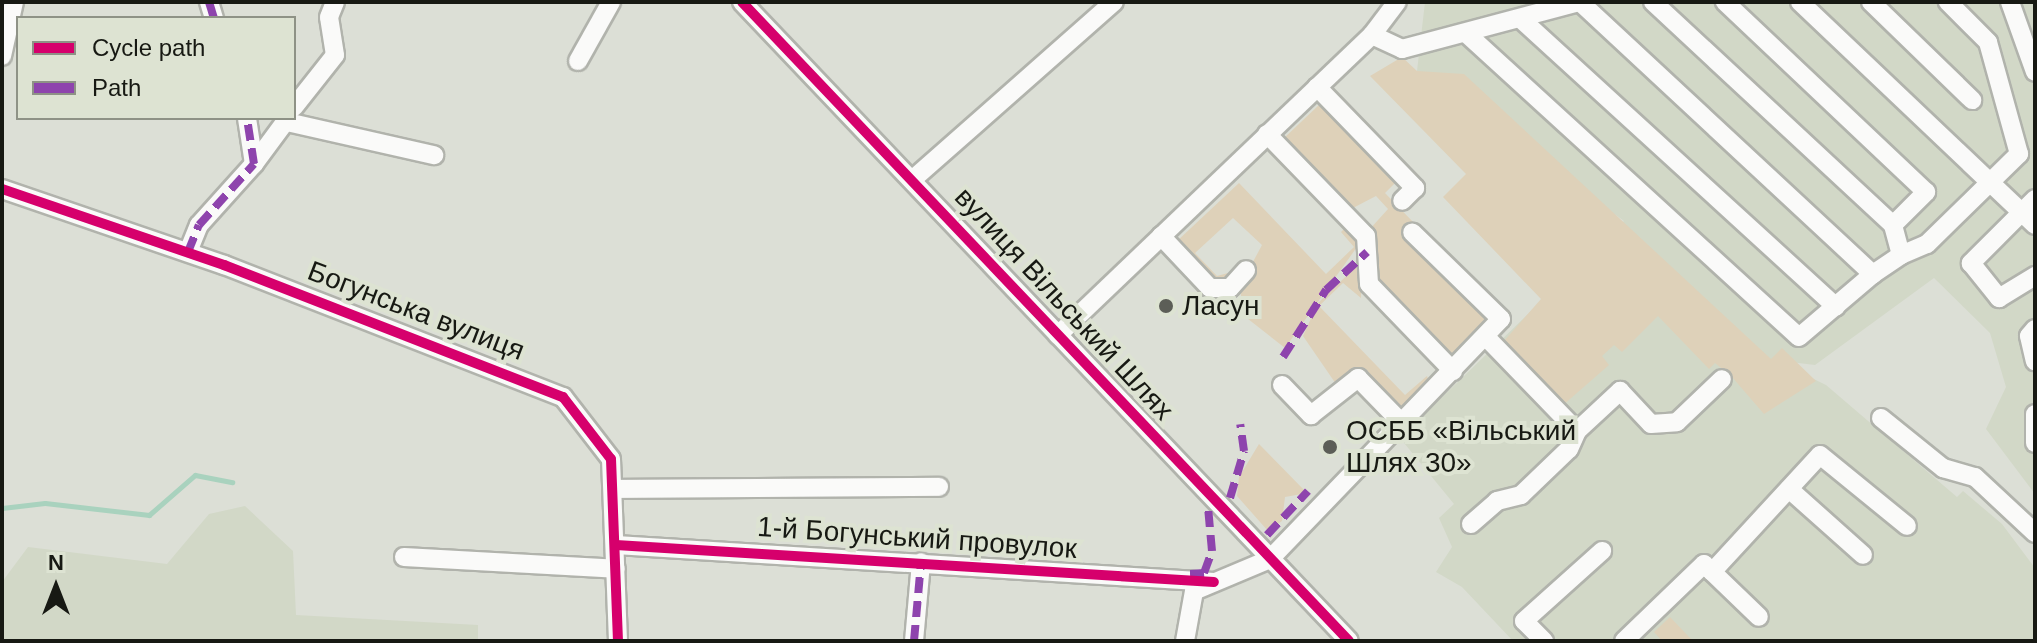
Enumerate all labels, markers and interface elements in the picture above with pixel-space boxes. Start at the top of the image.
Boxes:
legend [16,16,296,120]
text: Cycle path [92,34,205,61]
text: Path [92,74,141,101]
street label: вулиця Вільський Шлях [948,181,1180,427]
street label: Богунська вулиця [303,254,529,368]
place label: Ласун [1182,289,1259,323]
marker: Ласун [1157,297,1175,315]
place label: ОСББ «Вільський Шлях 30» [1346,414,1576,480]
marker: ОСББ «Вільський Шлях 30» [1321,438,1339,456]
street label: 1-й Богунський провулок [756,510,1078,566]
north arrow [16,547,96,627]
text: N [48,550,64,575]

